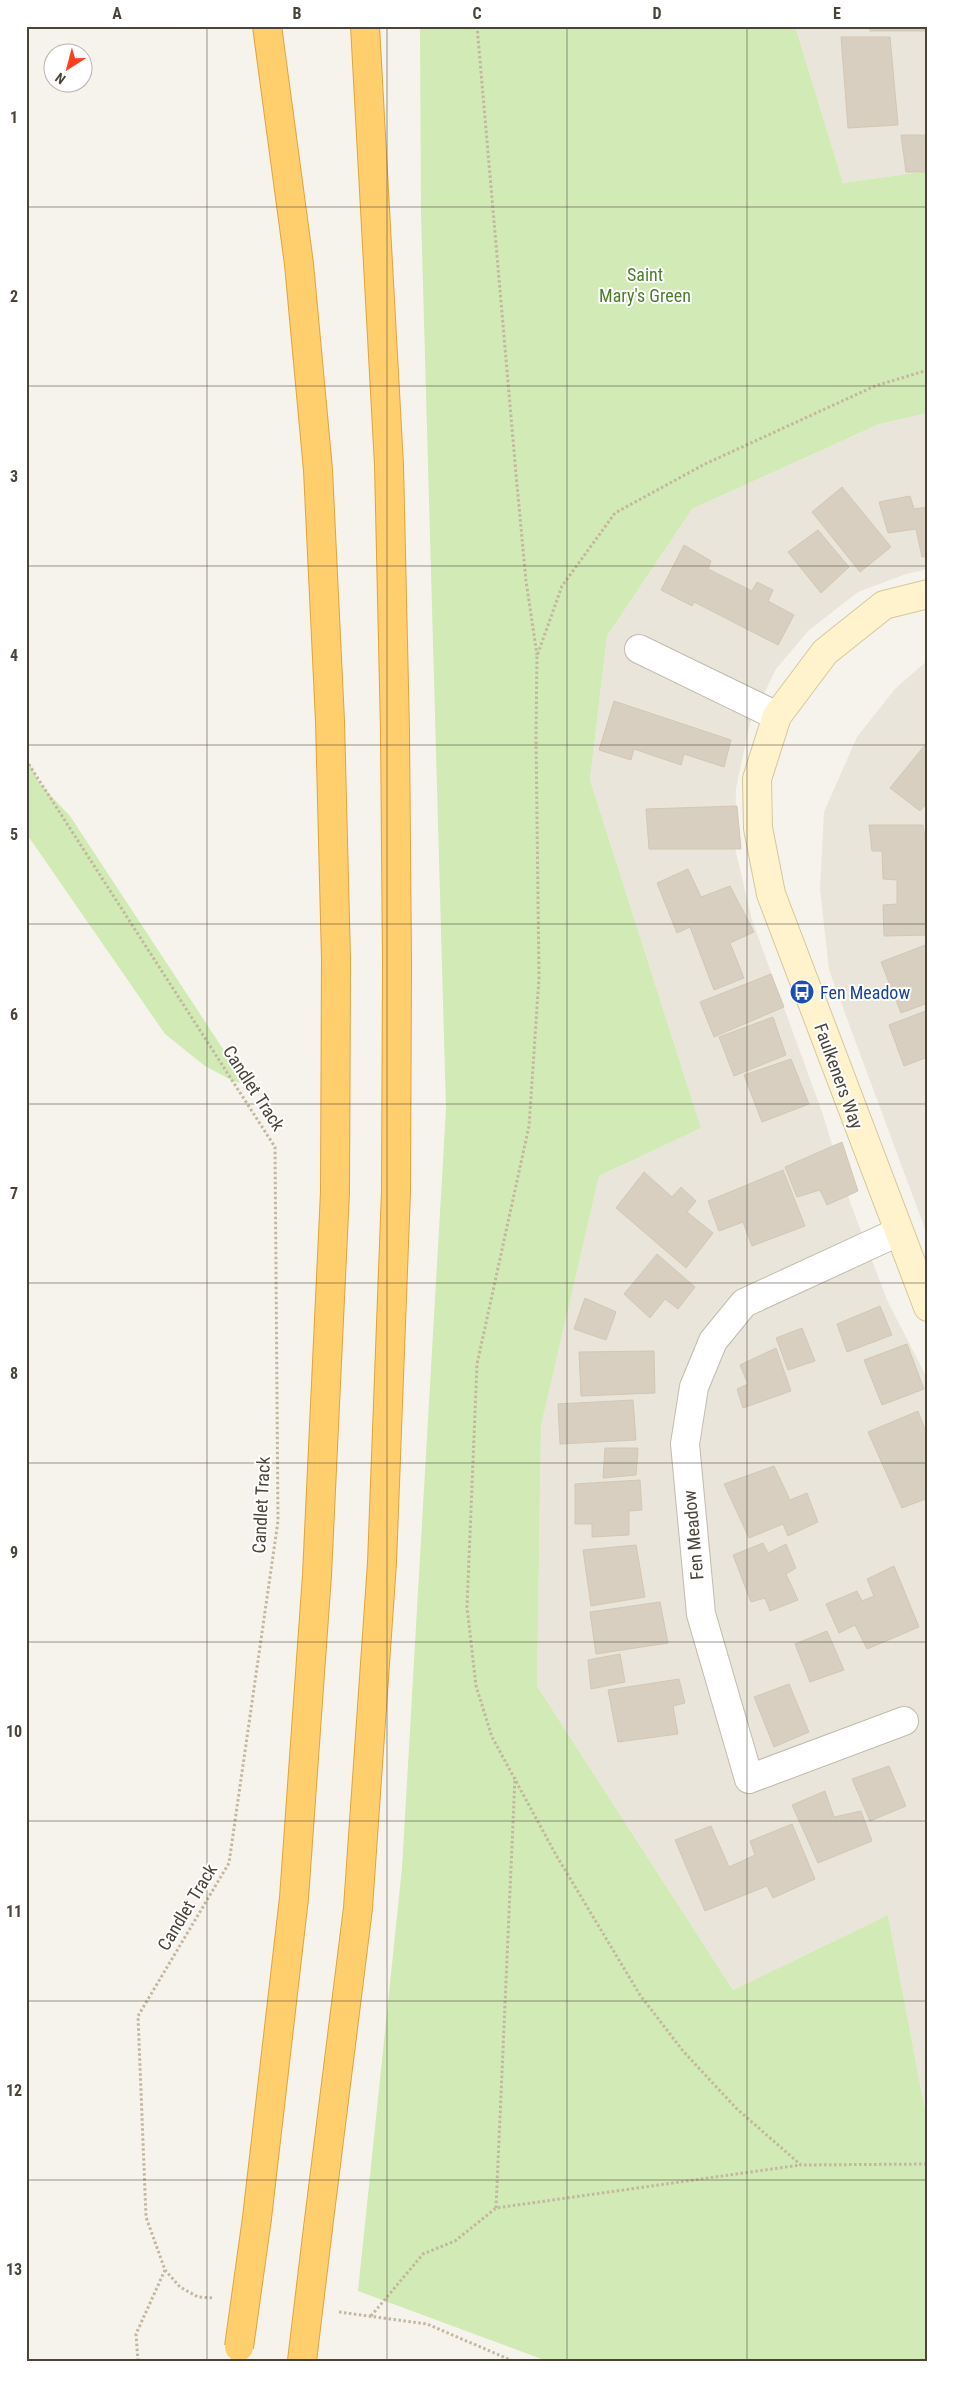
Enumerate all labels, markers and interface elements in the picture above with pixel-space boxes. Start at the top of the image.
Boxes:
text: A [112,4,122,23]
text: B [293,4,302,23]
text: C [472,4,482,23]
text: D [652,4,662,23]
text: E [833,4,841,23]
north arrow [42,42,92,92]
text: N [52,70,69,88]
text: 1 [10,108,18,127]
park label: Saint Mary's Green [599,264,691,306]
text: 2 [10,287,18,306]
text: 3 [10,467,18,486]
text: 4 [10,646,18,665]
text: 5 [10,825,18,844]
bus stop icon: Fen Meadow [789,979,815,1005]
place label: Fen Meadow [820,982,910,1003]
text: 6 [10,1005,18,1024]
street label: Faulkeners Way [810,1020,868,1132]
street label: Candlet Track [219,1042,289,1134]
text: 7 [10,1184,18,1203]
text: 8 [10,1364,18,1383]
street label: Candlet Track [248,1456,274,1554]
street label: Fen Meadow [679,1489,707,1581]
text: 9 [10,1543,18,1562]
text: 10 [6,1722,22,1741]
street label: Candlet Track [153,1860,221,1954]
text: 11 [6,1902,22,1921]
text: 12 [6,2081,22,2100]
text: 13 [6,2260,22,2279]

